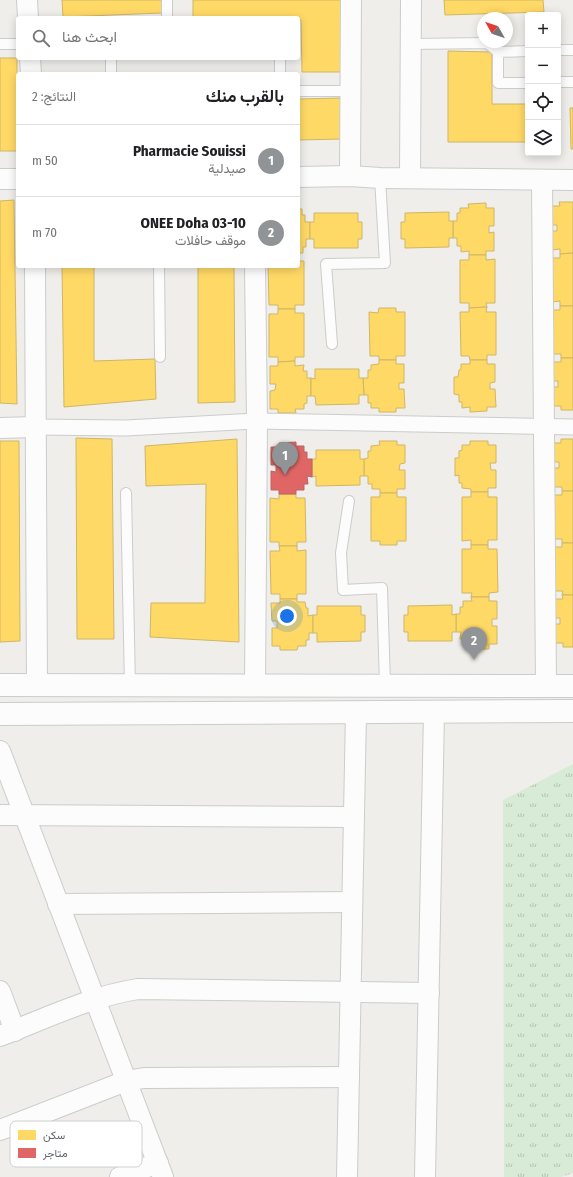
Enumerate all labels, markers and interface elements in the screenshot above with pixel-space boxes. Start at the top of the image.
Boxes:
north arrow [477,12,513,48]
map controls [525,12,561,156]
button: + [525,12,561,48]
search box [16,16,300,60]
icon: search [30,27,52,49]
text: ابحث هنا [62,28,117,46]
button: − [525,48,561,84]
button: locate [525,84,561,120]
text: بالقرب منك [206,86,284,107]
text: النتائج: 2 [32,89,76,104]
button: layers [525,120,561,156]
text: Pharmacie Souissi [133,142,246,160]
text: 50 m [32,153,58,168]
text: 1 [268,153,274,168]
text: صيدلية [208,161,246,176]
text: 03-10 ONEE Doha [141,214,246,232]
text: 70 m [32,225,57,240]
text: 2 [268,225,274,240]
text: موقف حافلات [175,233,246,248]
pin: 1 [272,442,298,475]
your location [277,606,297,626]
pin: 2 [461,627,487,660]
legend [10,1121,142,1167]
text: سكن [43,1129,66,1142]
text: متاجر [42,1147,68,1160]

